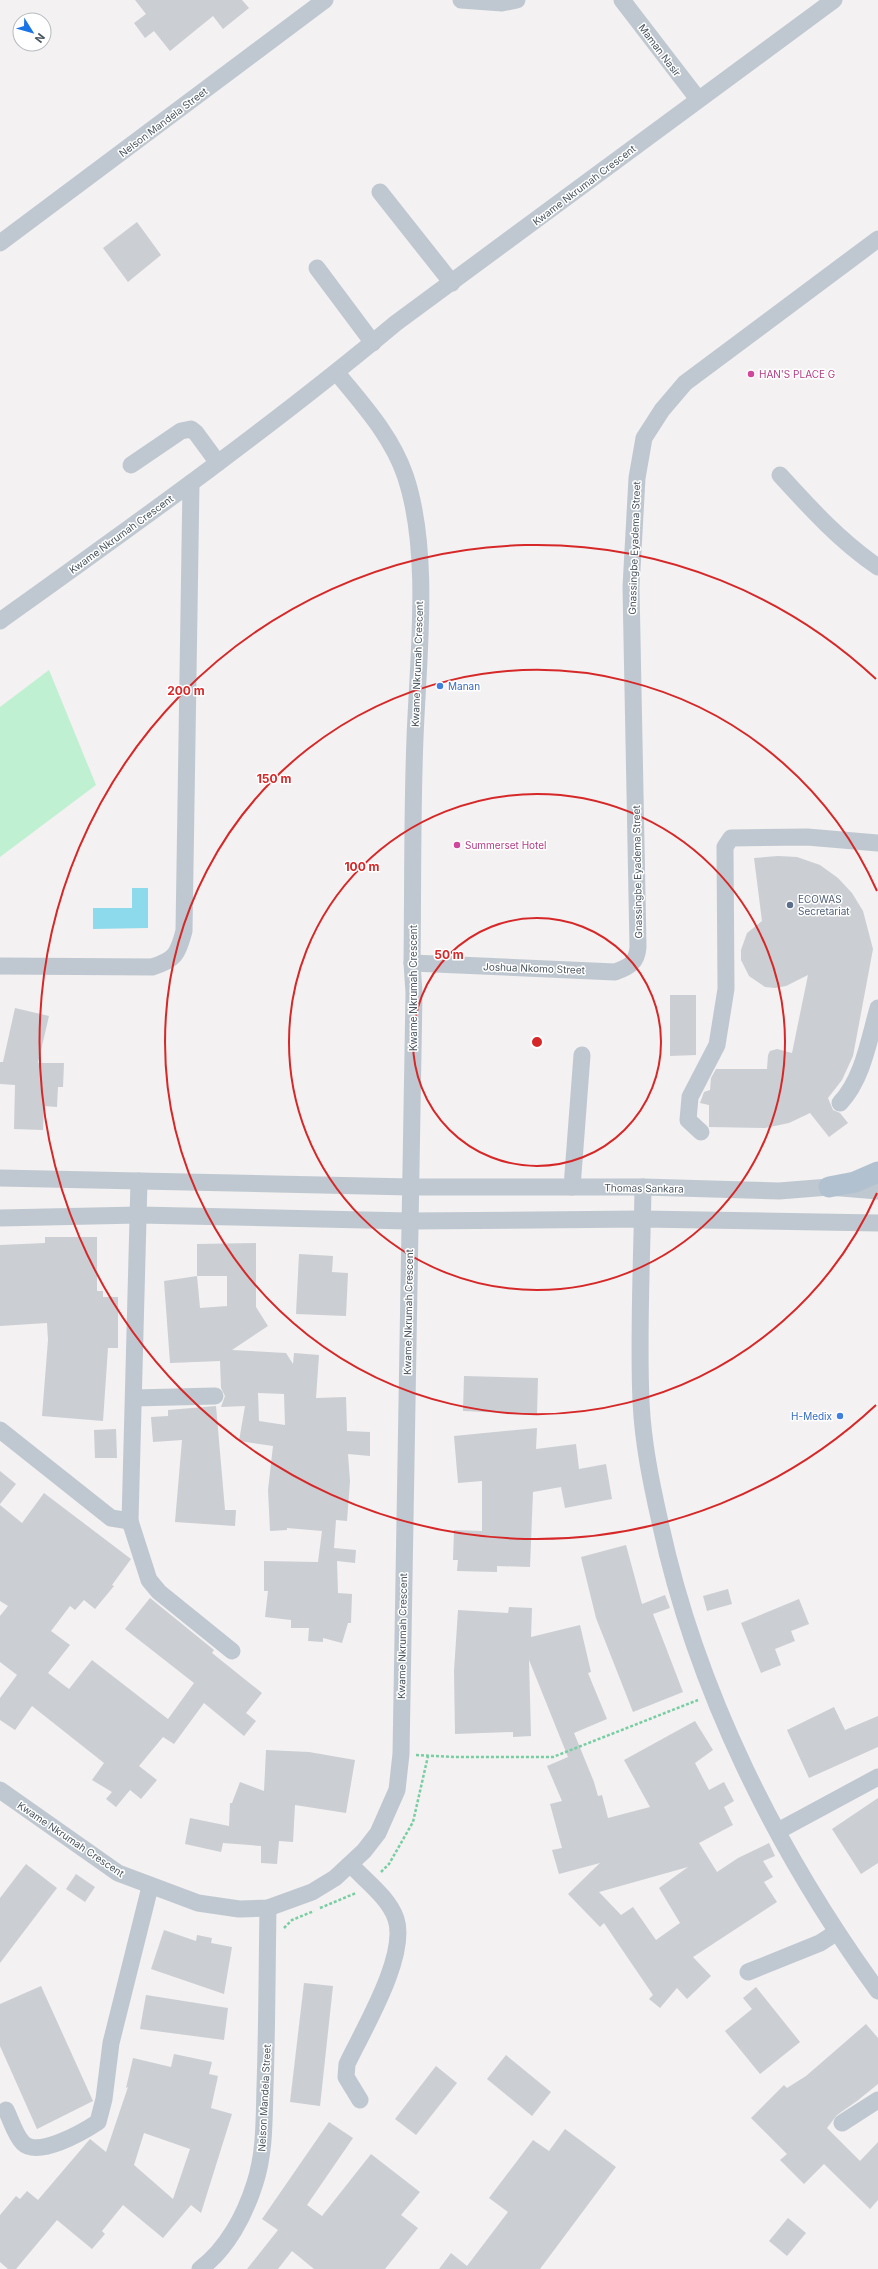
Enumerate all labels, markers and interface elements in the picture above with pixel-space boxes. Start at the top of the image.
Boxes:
north arrow [12,12,52,52]
street label: Maman Nasir [636,21,684,79]
text: N [32,30,48,46]
street label: Nelson Mandela Street [117,84,210,159]
street label: Kwame Nkrumah Crescent [530,142,638,228]
place label: HAN'S PLACE G [759,368,835,380]
marker: HAN'S PLACE G [746,369,756,379]
street label: Gnassingbe Eyadema Street [626,480,642,615]
street label: Kwame Nkrumah Crescent [67,492,176,576]
street label: Kwame Nkrumah Crescent [409,600,425,727]
place label: Manan [448,680,480,692]
marker: Manan [435,681,445,691]
text: 200 m [167,683,205,698]
text: 150 m [257,771,291,786]
street label: Gnassingbe Eyadema Street [630,805,644,939]
place label: Summerset Hotel [465,839,547,851]
marker: Summerset Hotel [452,840,462,850]
text: 100 m [344,859,380,874]
place label: ECOWAS Secretariat [798,893,850,917]
marker: ECOWAS Secretariat [785,900,795,910]
street label: Kwame Nkrumah Crescent [407,924,419,1051]
text: 50 m [434,947,464,962]
street label: Joshua Nkomo Street [483,960,586,976]
centre of rings [530,1035,544,1049]
street label: Thomas Sankara [604,1181,684,1195]
street label: Kwame Nkrumah Crescent [401,1248,415,1375]
place label: H-Medix [791,1410,833,1422]
marker: H-Medix [835,1411,845,1421]
street label: Kwame Nkrumah Crescent [395,1572,409,1699]
street label: Kwame Nkrumah Crescent [15,1799,127,1880]
street label: Nelson Mandela Street [255,2043,273,2152]

